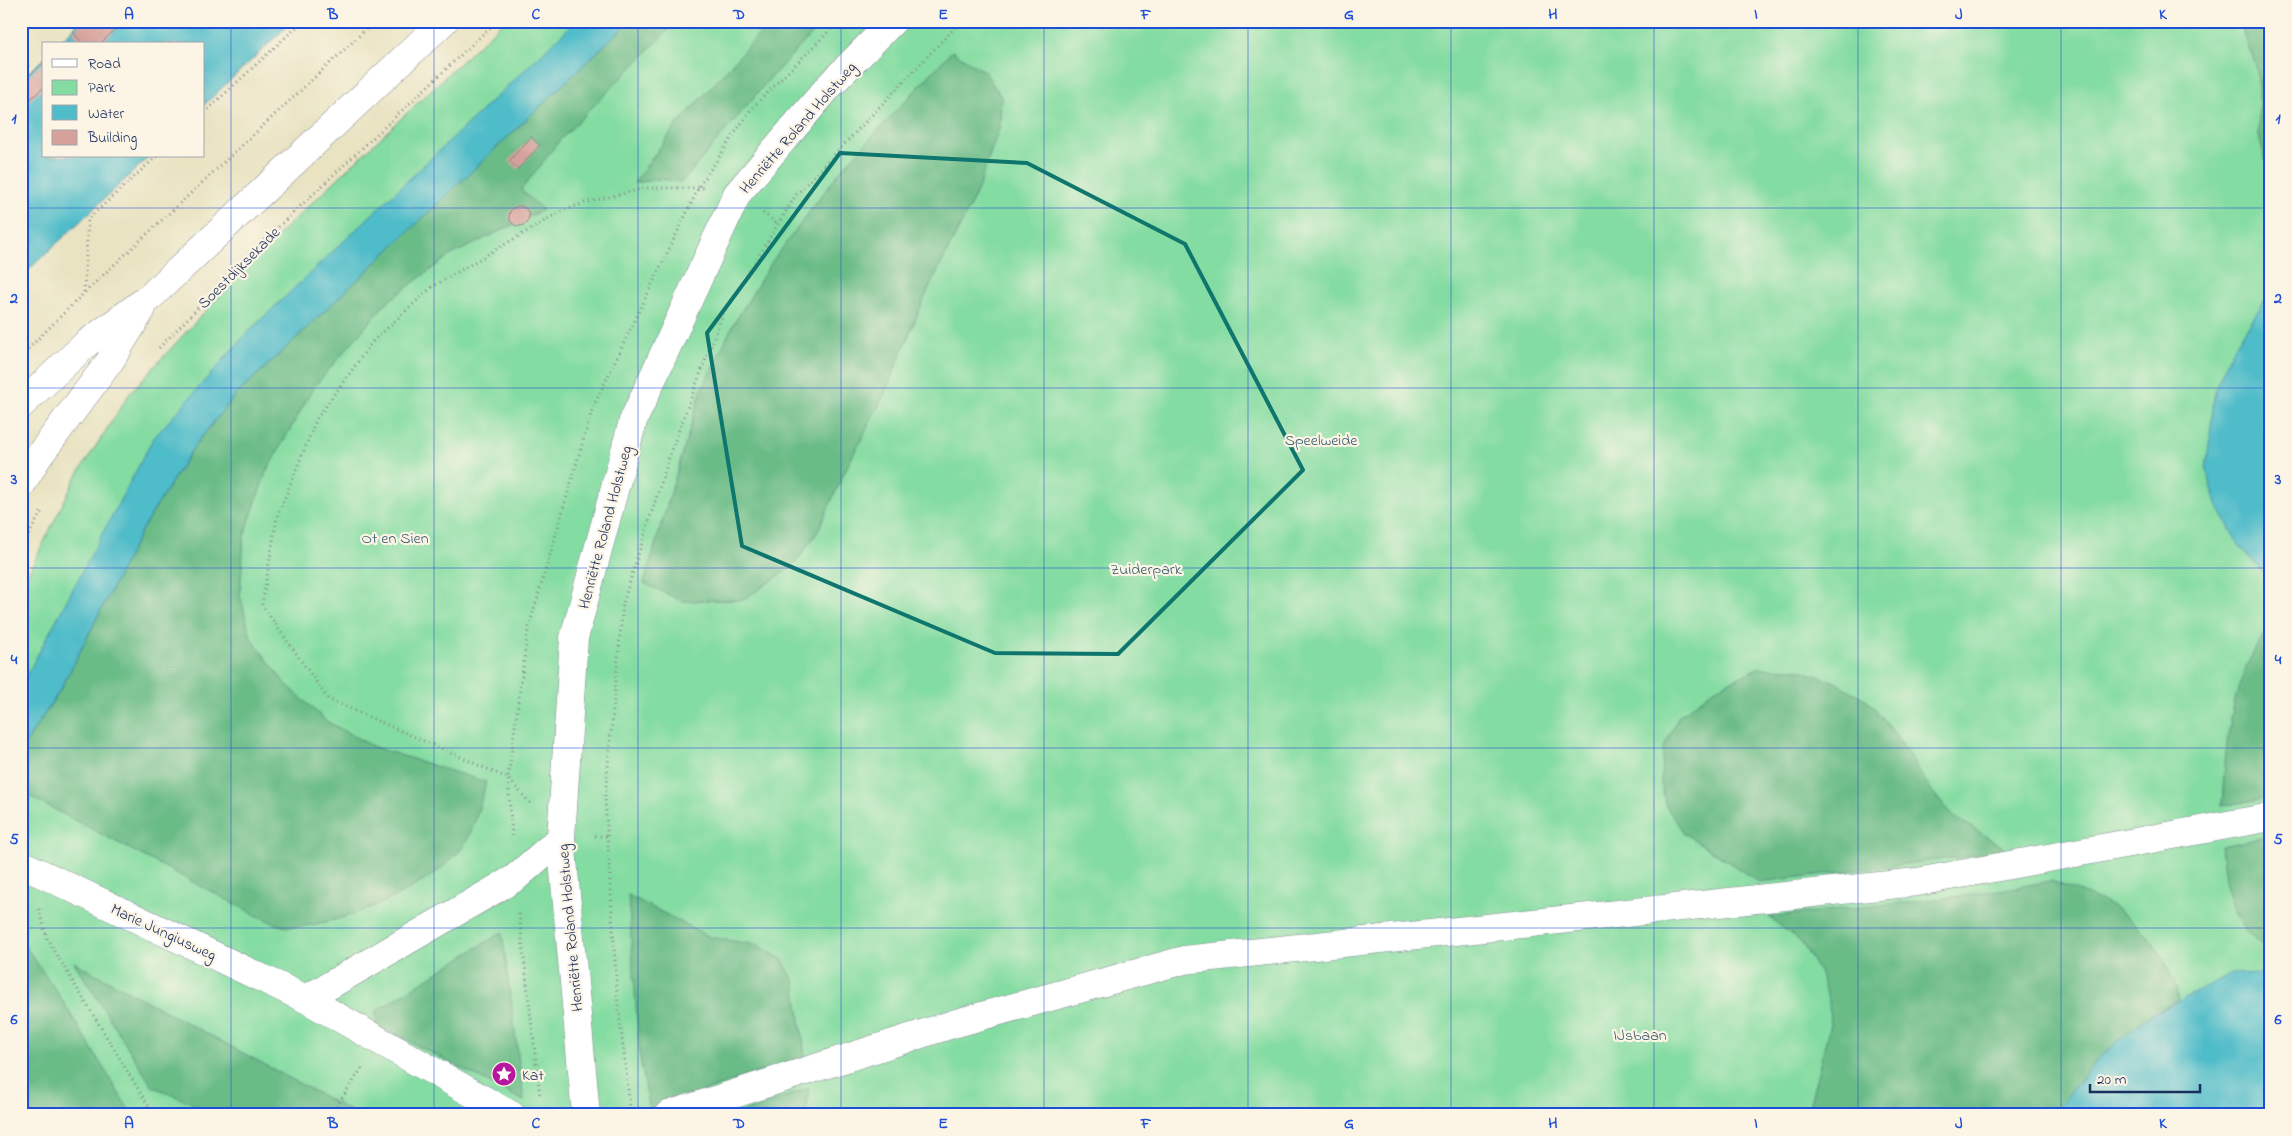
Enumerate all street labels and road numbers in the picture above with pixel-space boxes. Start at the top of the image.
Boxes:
street label: Henriëtte Roland Holstweg [734,57,863,200]
street label: Soestdijksekade [193,221,287,315]
street label: Henriëtte Roland Holstweg [573,443,639,612]
street label: Henriëtte Roland Holstweg [552,843,590,1013]
street label: Marie Jungiusweg [106,898,220,968]

